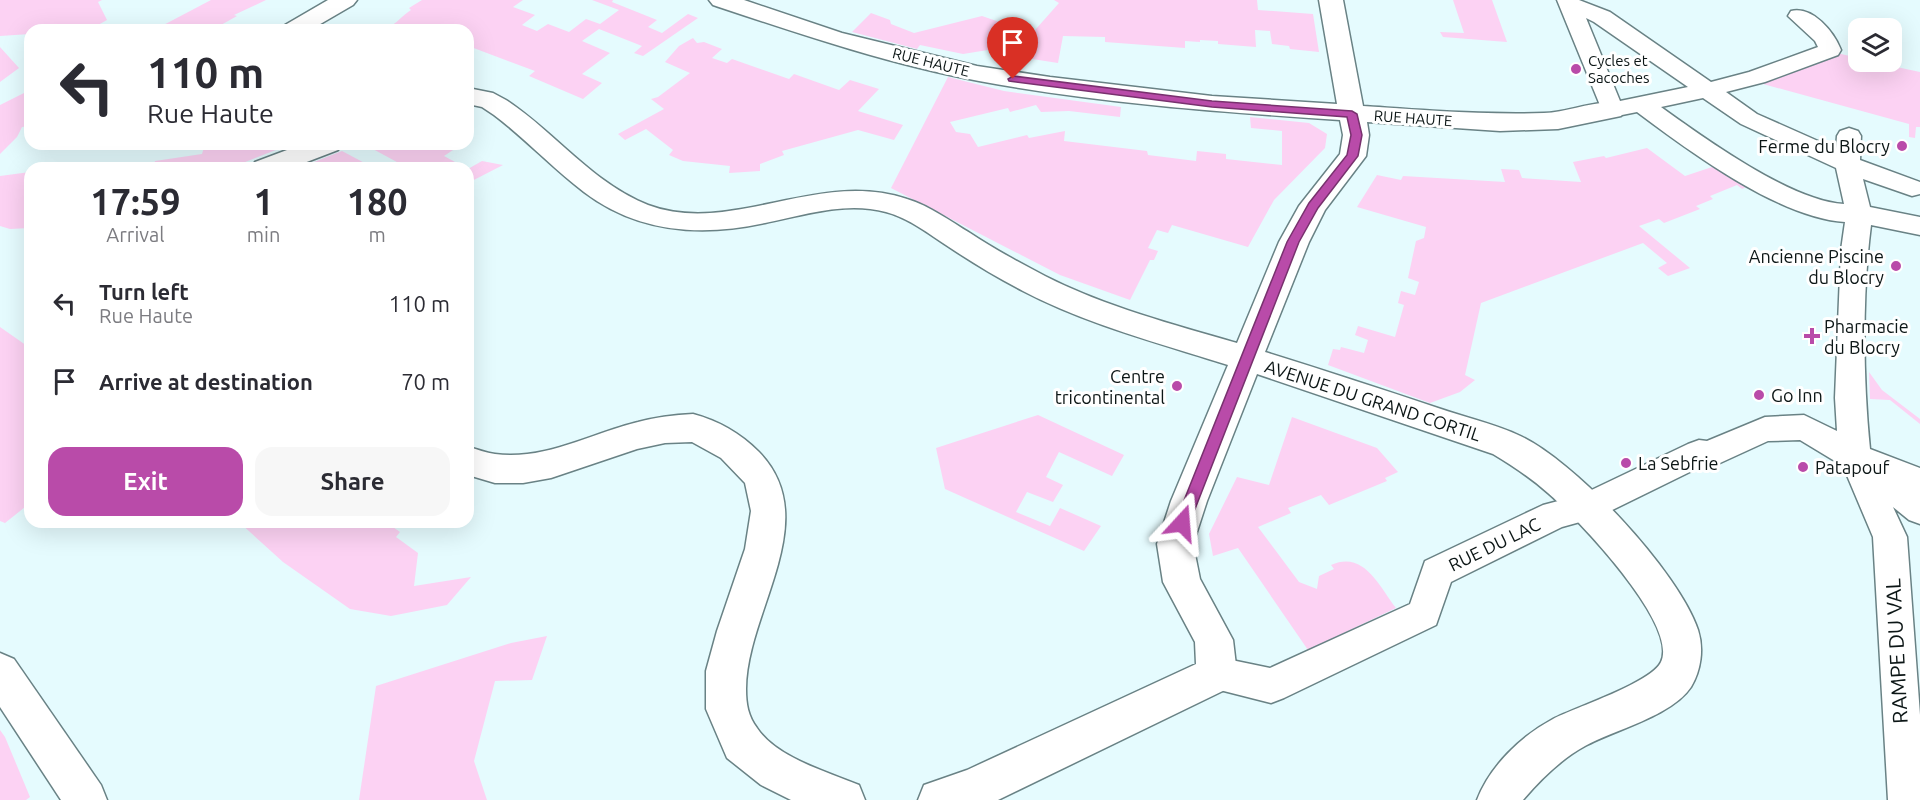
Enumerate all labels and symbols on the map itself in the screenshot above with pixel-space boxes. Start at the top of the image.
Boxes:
pin [987,17,1038,79]
street label: RUE HAUTE [891,44,971,80]
place label: Cycles et Sacoches [1588,52,1650,86]
marker: Cycles et Sacoches [1569,62,1583,76]
street label: RUE HAUTE [1373,107,1453,129]
place label: Ferme du Blocry [1758,136,1890,156]
marker: Ferme du Blocry [1895,139,1909,153]
place label: Ancienne Piscine du Blocry [1749,246,1884,287]
marker: Ancienne Piscine du Blocry [1889,259,1903,273]
place label: Pharmacie du Blocry [1824,316,1909,357]
marker: Pharmacie du Blocry [1805,329,1819,343]
street label: AVENUE DU GRAND CORTIL [1263,356,1483,444]
place label: Centre tricontinental [1055,366,1165,407]
marker: Centre tricontinental [1170,379,1184,393]
place label: Go Inn [1771,385,1823,405]
marker: Go Inn [1752,388,1766,402]
place label: La Sebfrie [1638,453,1718,473]
marker: La Sebfrie [1619,456,1633,470]
place label: Patapouf [1815,457,1889,477]
marker: Patapouf [1796,460,1810,474]
position arrow [1150,491,1214,555]
street label: RUE DU LAC [1445,513,1543,575]
street label: RAMPE DU VAL [1880,578,1912,724]

